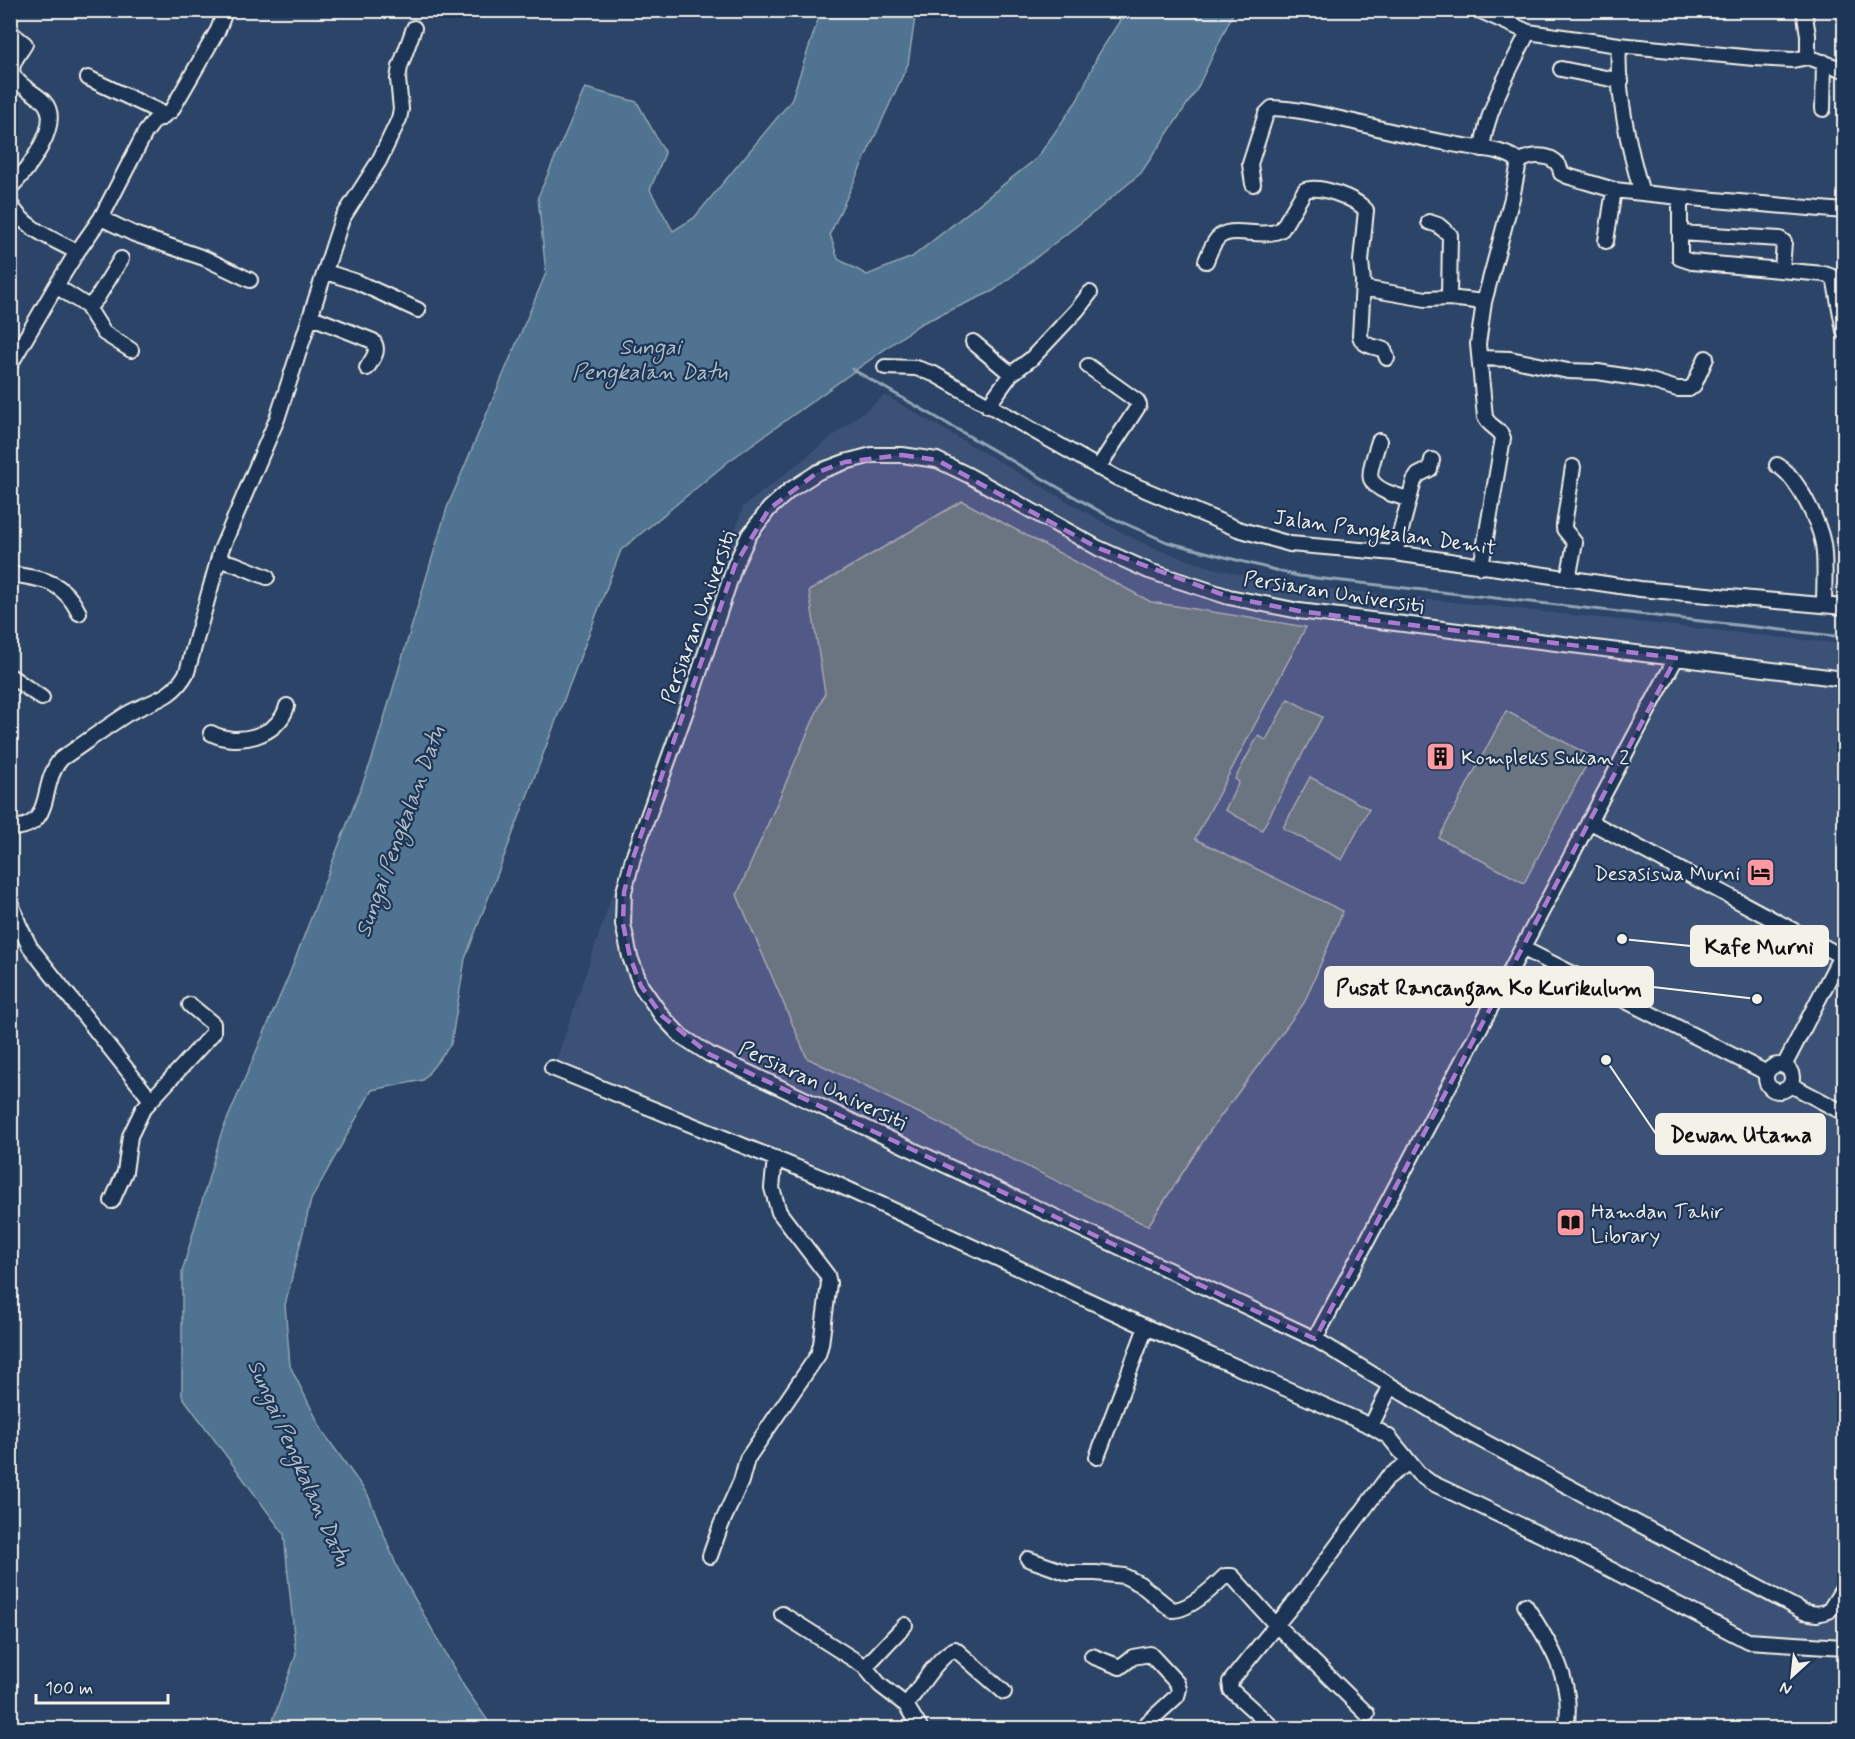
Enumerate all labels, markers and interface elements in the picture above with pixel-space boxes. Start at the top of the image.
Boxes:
water label: Sungai Pengkalan Datu [572,334,728,389]
street label: Jalan Pangkalan Demit [1272,504,1498,563]
street label: Persiaran Universiti [655,527,743,708]
street label: Persiaran Universiti [1242,565,1426,621]
water label: Sungai Pengkalan Datu [350,722,454,942]
building icon: Kompleks Sukan 2 [1424,741,1456,773]
place label: Kompleks Sukan 2 [1461,744,1629,772]
hotel icon: Desasiswa Murni [1745,857,1777,889]
place label: Desasiswa Murni [1594,860,1740,888]
callout: Kafe Murni [1691,926,1828,966]
text: Kafe Murni [1704,934,1814,962]
callout: Pusat Rancangan Ko Kurikulum [1325,967,1653,1007]
text: Pusat Rancangan Ko Kurikulum [1336,975,1642,1007]
street label: Persiaran Universiti [734,1035,911,1137]
callout: Dewan Utama [1656,1114,1825,1154]
text: Dewan Utama [1670,1122,1812,1150]
place label: Hamdan Tahir Library [1591,1198,1723,1250]
library icon: Hamdan Tahir Library [1554,1207,1586,1239]
water label: Sungai Pengkalan Datu [238,1355,356,1571]
north arrow [1762,1646,1822,1706]
scale bar [36,1667,168,1705]
text: N [1776,1676,1795,1700]
text: 100 m [45,1677,93,1701]

